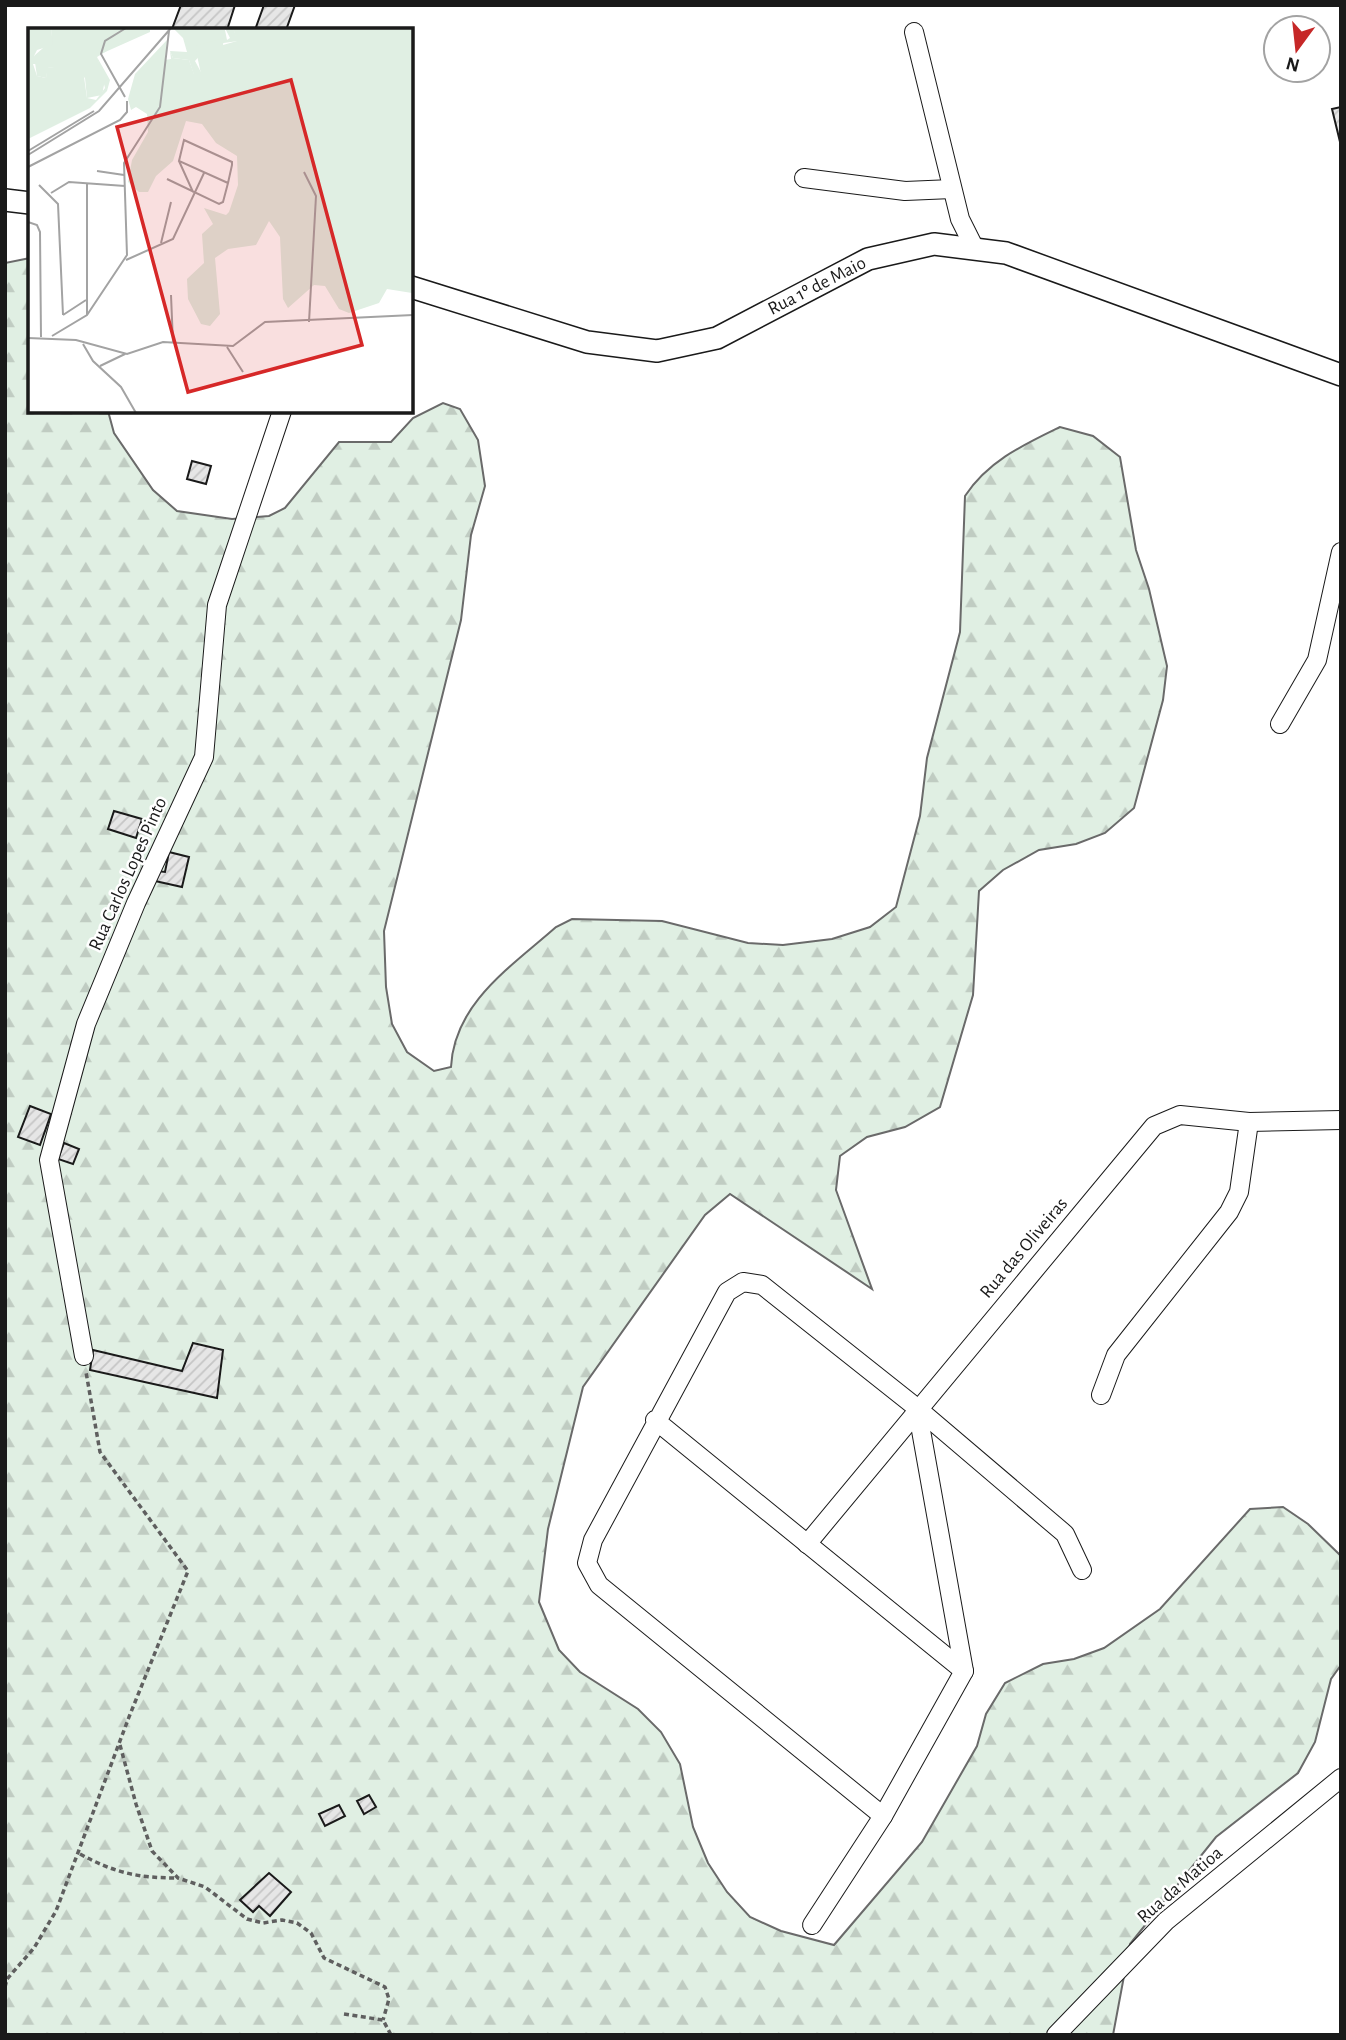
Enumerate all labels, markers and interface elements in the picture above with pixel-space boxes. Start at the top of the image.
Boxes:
north arrow [1262,14,1332,84]
inset map [28,28,413,413]
text: N [1284,53,1302,75]
street label: Rua 1º de Maio [765,253,869,319]
street label: Rua Carlos Lopes Pinto [86,795,170,953]
street label: Rua das Oliveiras [977,1194,1071,1302]
street label: Rua da Matioa [1134,1843,1226,1927]

